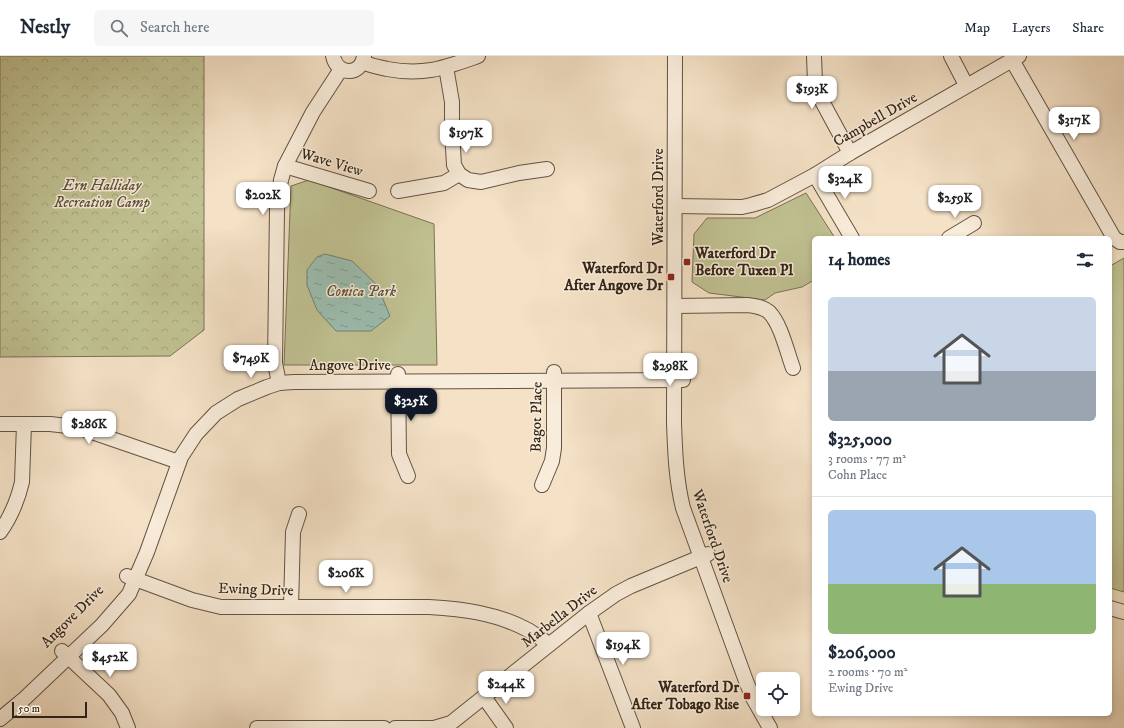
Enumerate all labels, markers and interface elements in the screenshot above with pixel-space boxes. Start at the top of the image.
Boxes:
search box [94,10,374,46]
text: Nestly [20,16,70,39]
icon: search [108,17,130,39]
text: Search here [140,18,209,37]
text: Map [964,19,990,37]
text: Layers [1012,19,1050,37]
text: Share [1072,19,1104,37]
pin: $193K [784,76,840,110]
text: $193K [796,81,828,97]
street label: Campbell Drive [830,88,921,151]
pin: $317K [1046,107,1102,141]
text: $317K [1058,112,1090,128]
pin: $197K [438,120,494,154]
text: $197K [449,125,483,141]
street label: Wave View [297,144,366,181]
street label: Waterford Drive [649,148,668,247]
pin: $324K [817,166,873,200]
text: $324K [828,171,862,187]
park label: Ern Halliday Recreation Camp [53,176,150,212]
pin: $202K [235,182,291,216]
pin: $259K [927,185,983,219]
text: $202K [245,187,281,203]
text: $259K [937,190,973,206]
place label: Waterford Dr Before Tuxen Pl [694,244,793,280]
text: 14 homes [828,249,890,271]
icon: filters [1074,249,1096,271]
marker: Waterford Dr Before Tuxen Pl [682,257,692,267]
place label: Waterford Dr After Angove Dr [563,259,663,295]
marker: Waterford Dr After Angove Dr [666,272,676,282]
park label: Conica Park [326,282,397,301]
icon: home [926,323,998,395]
pin: $749K [223,345,279,379]
text: $749K [233,350,269,366]
pin: $298K [642,353,698,387]
street label: Angove Drive [309,356,391,375]
text: $298K [652,358,688,374]
street label: Bagot Place [526,382,547,453]
pin: $325K [383,388,439,422]
text: $325K [394,393,428,409]
pin: $286K [61,411,117,445]
text: $286K [71,416,107,432]
text: $325,000 [828,429,892,451]
text: 3 rooms · 77 m² [828,451,906,467]
text: Cohn Place [828,467,887,483]
street label: Waterford Drive [687,486,737,585]
icon: home [926,536,998,608]
pin: $206K [318,560,374,594]
text: $206K [328,565,364,581]
street label: Ewing Drive [218,579,294,600]
street label: Angove Drive [37,581,108,652]
street label: Marbella Drive [518,581,601,652]
pin: $194K [595,632,651,666]
text: $194K [606,637,640,653]
text: $206,000 [828,642,896,664]
pin: $452K [82,644,138,678]
text: $452K [92,649,128,665]
text: 2 rooms · 70 m² [828,664,908,680]
pin: $244K [478,671,534,705]
map controls [756,672,800,716]
button: locate [756,672,800,716]
text: $244K [487,676,525,692]
place label: Waterford Dr After Tobago Rise [631,678,740,714]
text: Ewing Drive [828,680,893,696]
marker: Waterford Dr After Tobago Rise [742,691,752,701]
scale bar [12,700,87,719]
text: 50 m [18,702,40,716]

